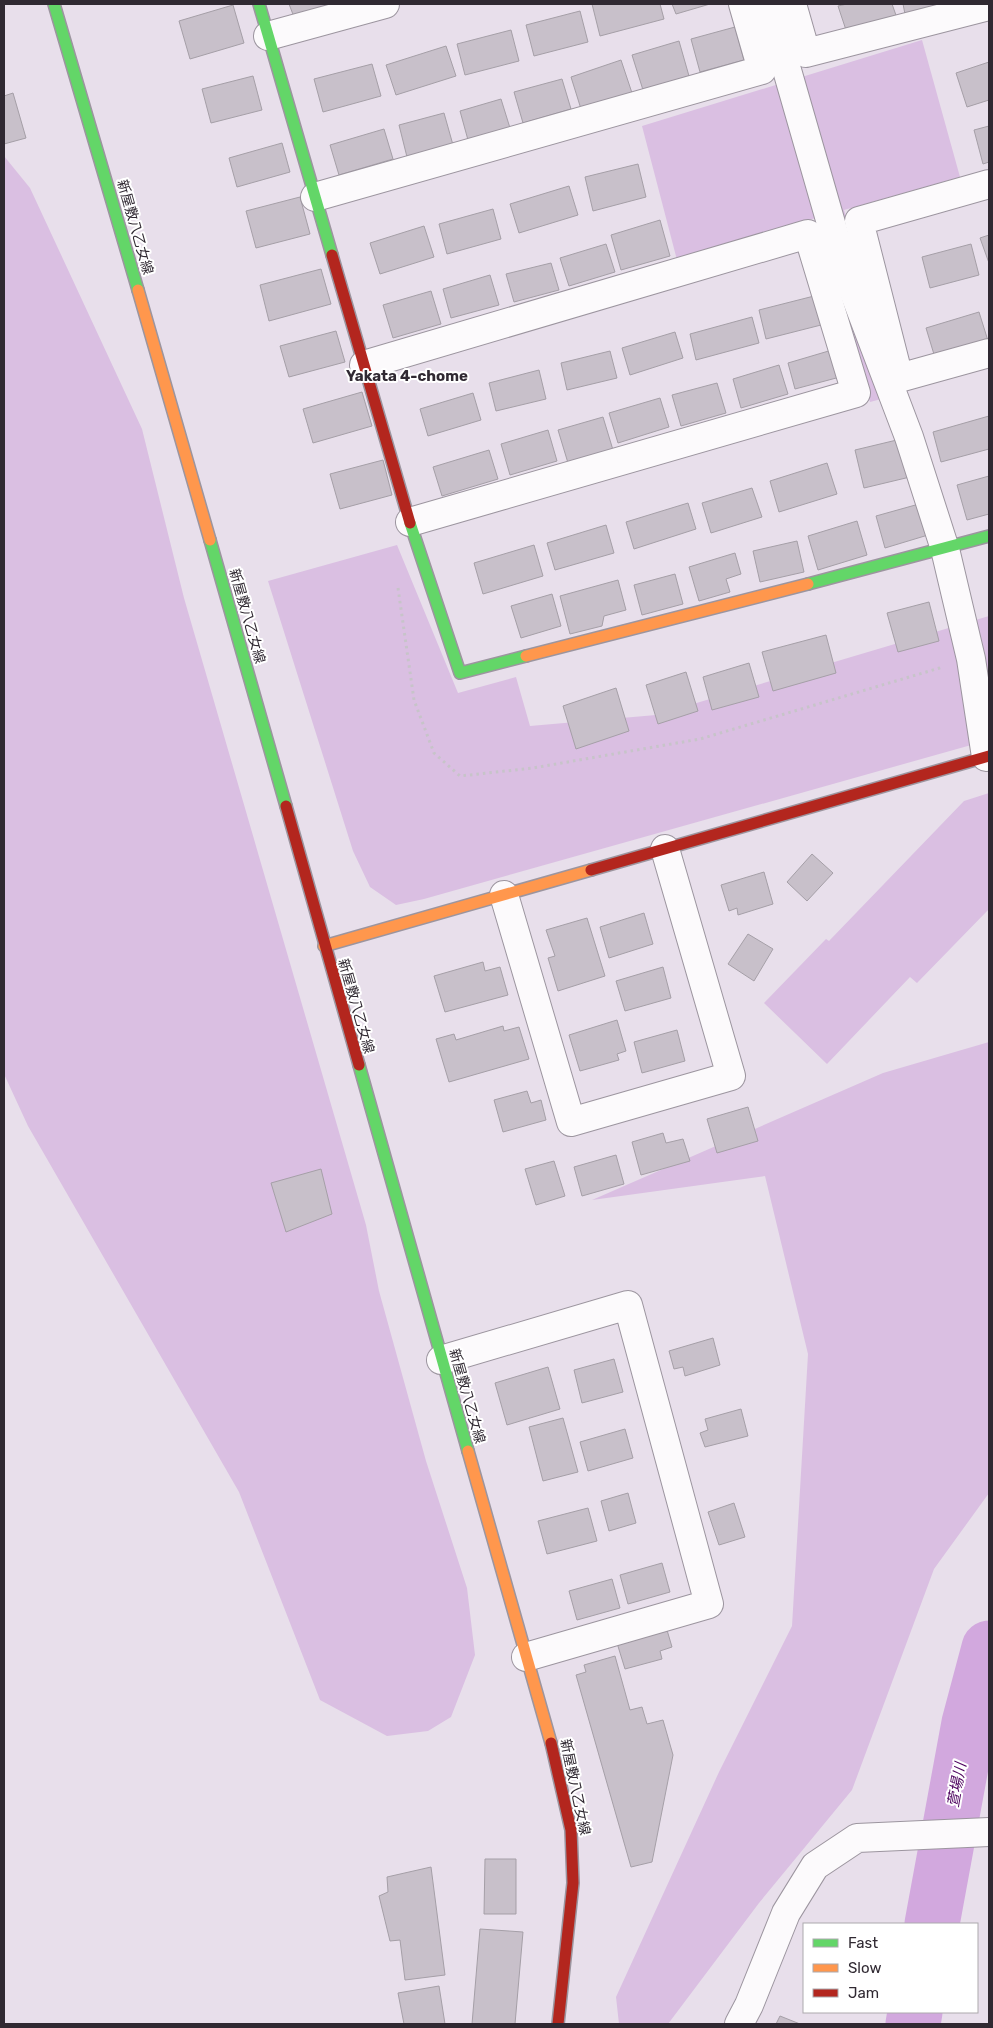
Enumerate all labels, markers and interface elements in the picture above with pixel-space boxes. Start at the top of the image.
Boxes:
street label: 新屋敷八乙女線 [113,178,157,276]
district label: Yakata 4-chome [346,367,468,385]
street label: 新屋敷八乙女線 [225,567,269,665]
street label: 新屋敷八乙女線 [334,957,378,1055]
street label: 新屋敷八乙女線 [445,1347,489,1445]
street label: 新屋敷八乙女線 [556,1737,594,1837]
water label: 萱場川 [944,1759,970,1809]
legend [803,1923,978,2013]
text: Fast [848,1934,878,1952]
text: Slow [848,1959,881,1977]
text: Jam [848,1984,879,2002]

